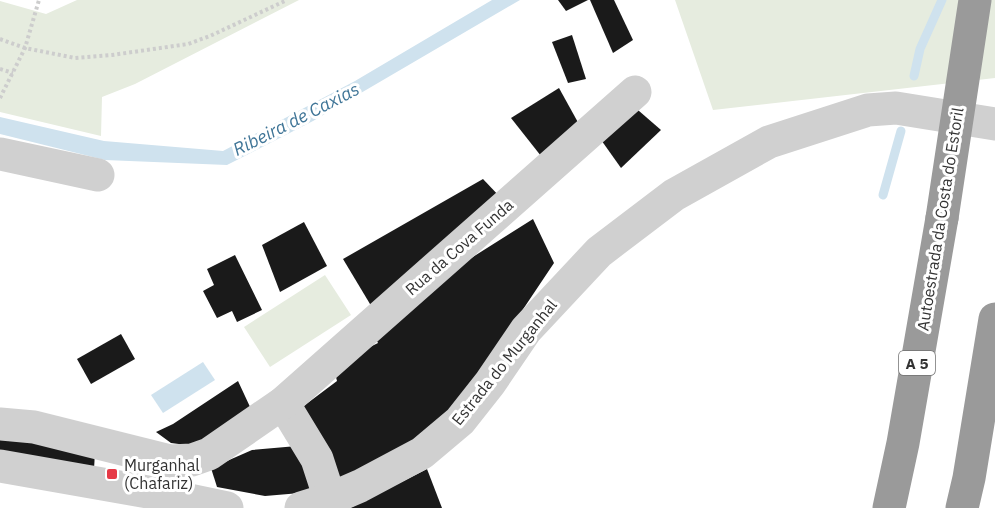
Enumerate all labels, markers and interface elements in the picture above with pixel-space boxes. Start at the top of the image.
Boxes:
water label: Ribeira de Caxias [229,77,363,161]
street label: Autoestrada da Costa do Estoril [912,106,968,332]
street label: Rua da Cova Funda [401,194,517,299]
street label: Estrada do Murganhal [447,295,561,429]
road number: A 5 [899,351,935,375]
place label: Murganhal (Chafariz) [124,455,200,493]
marker: Murganhal (Chafariz) [105,467,119,481]

